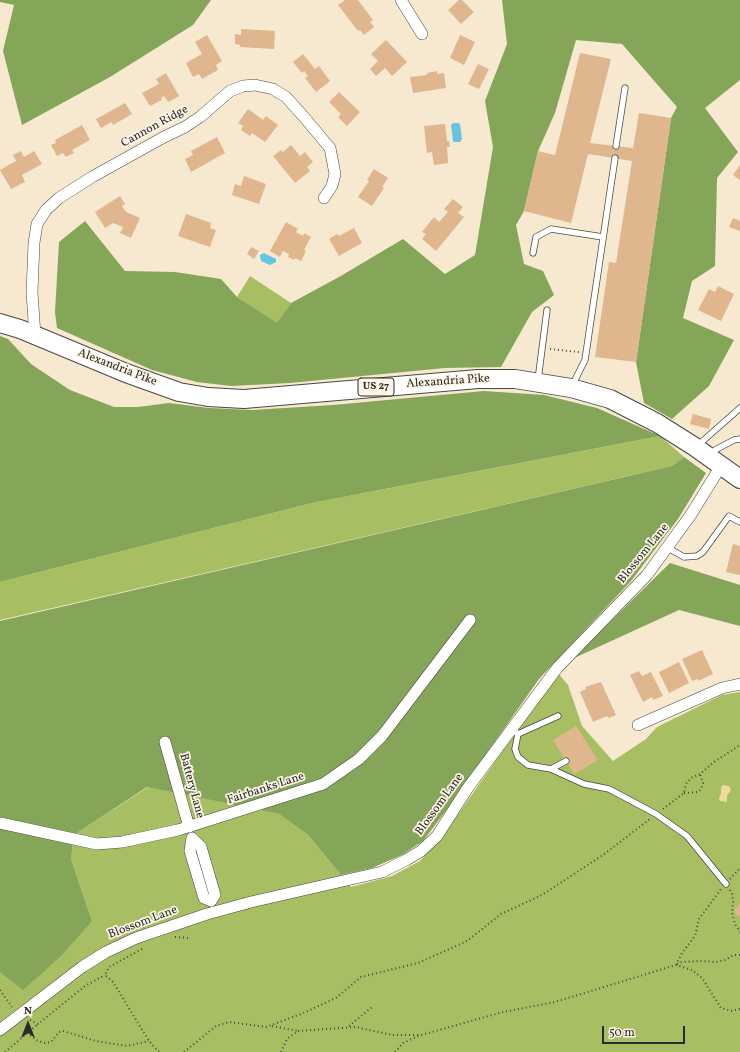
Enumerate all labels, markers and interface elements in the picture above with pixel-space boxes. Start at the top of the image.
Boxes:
street label: Cannon Ridge [119,103,191,151]
street label: Alexandria Pike [75,346,159,390]
street label: Alexandria Pike [406,372,490,392]
road number: US 27 [358,378,394,396]
street label: Blossom Lane [616,521,672,587]
street label: Battery Lane [175,752,207,820]
street label: Fairbanks Lane [226,770,306,808]
street label: Blossom Lane [413,771,467,839]
street label: Blossom Lane [106,903,180,943]
north arrow [8,1004,48,1044]
text: N [24,1004,32,1019]
scale bar [604,1018,687,1044]
text: 50 m [609,1025,635,1041]

